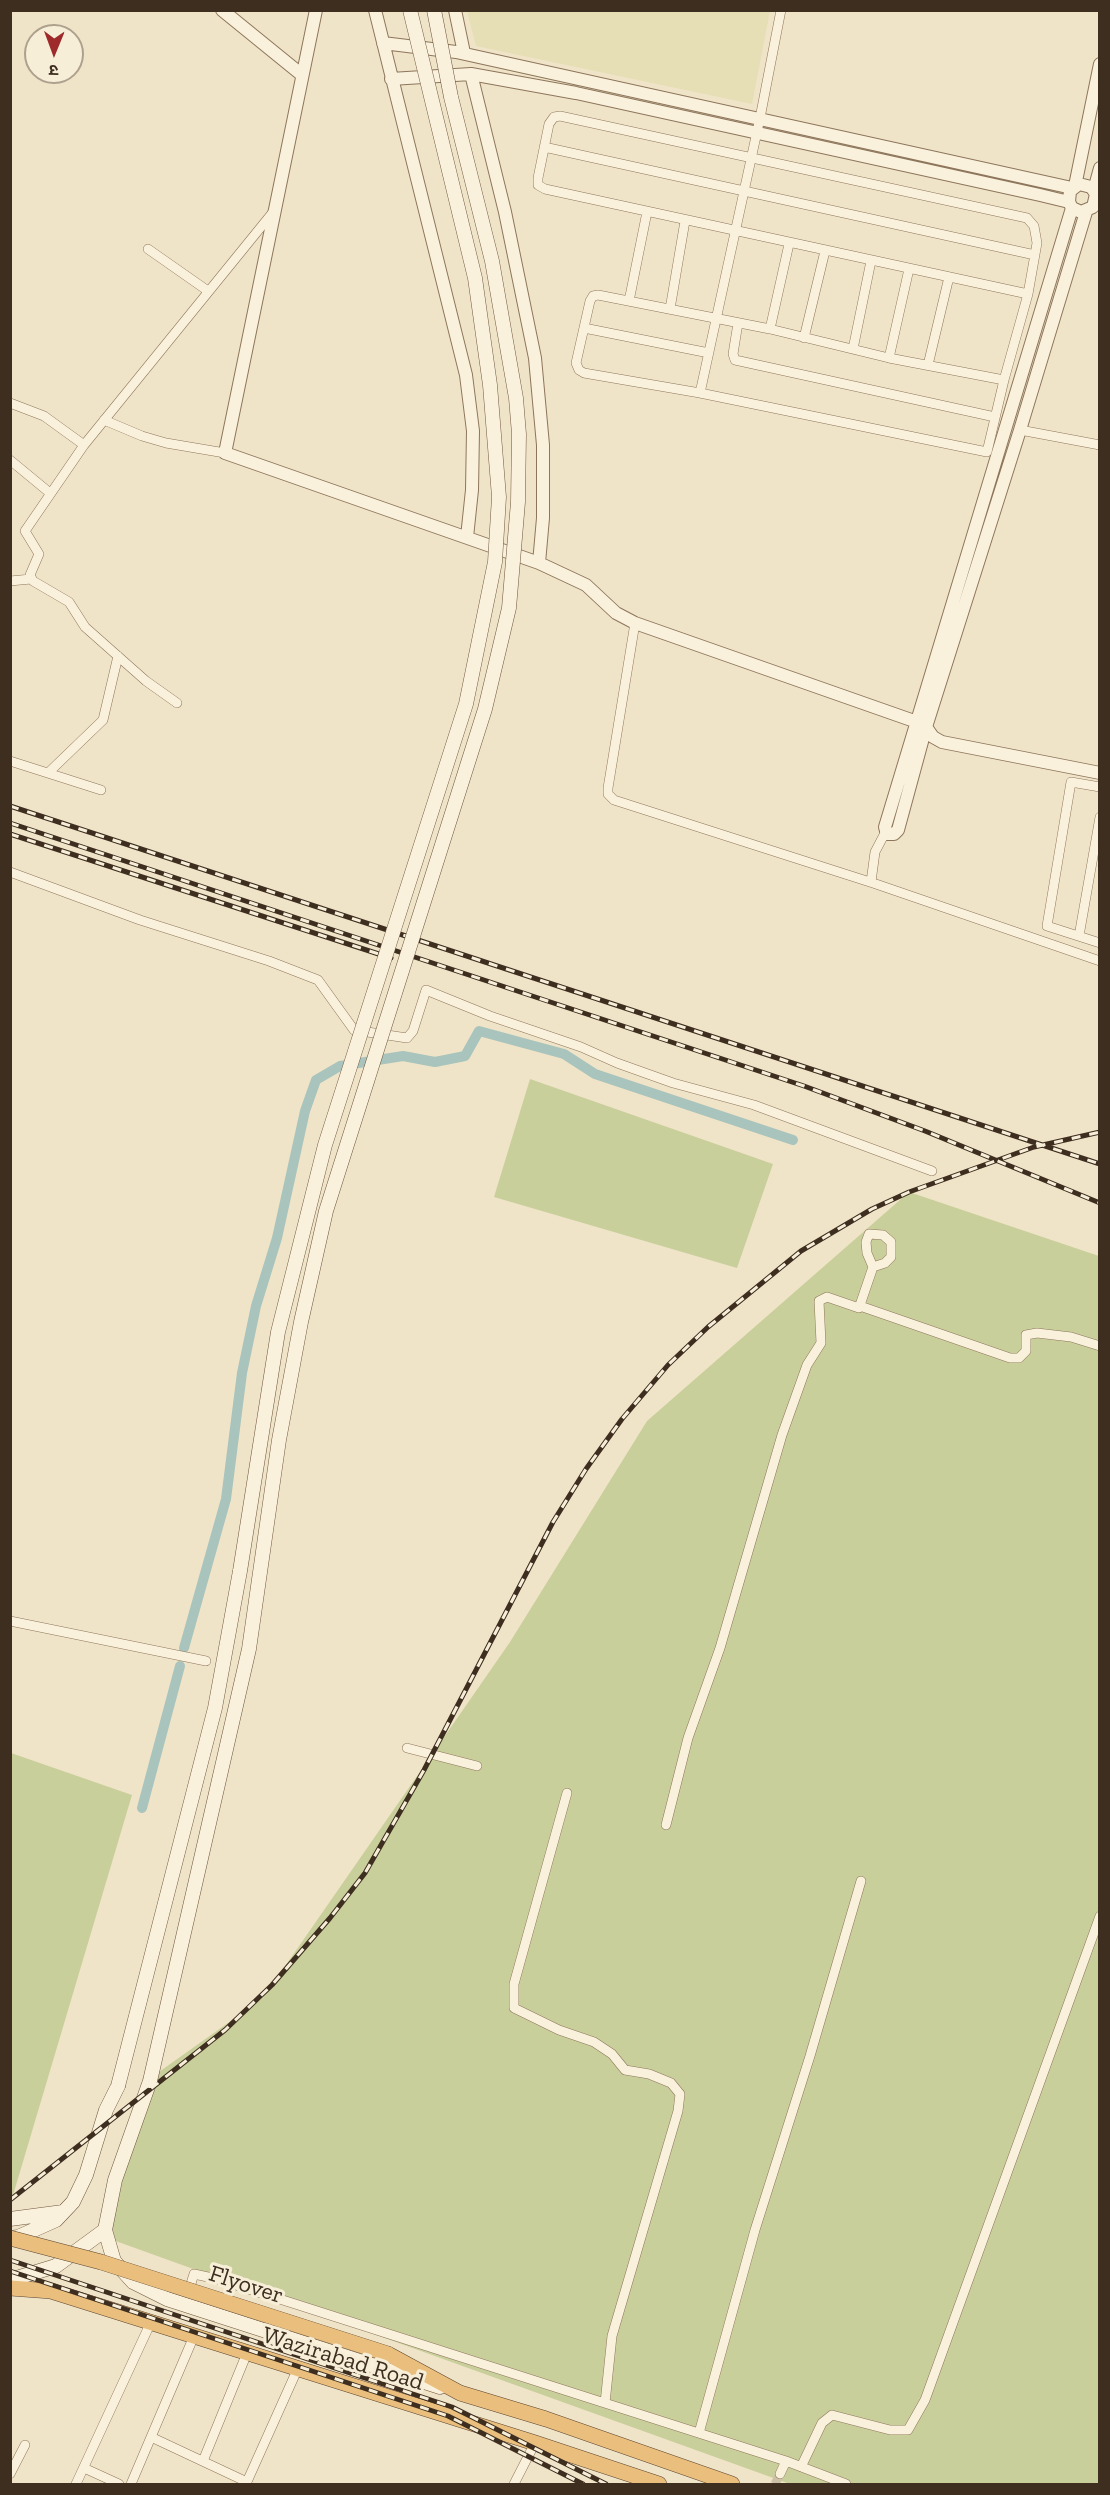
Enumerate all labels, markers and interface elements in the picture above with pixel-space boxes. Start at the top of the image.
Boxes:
north arrow [24,24,84,84]
text: उ [49,61,59,80]
street label: Flyover [205,2259,287,2311]
street label: Wazirabad Road [259,2321,427,2397]

